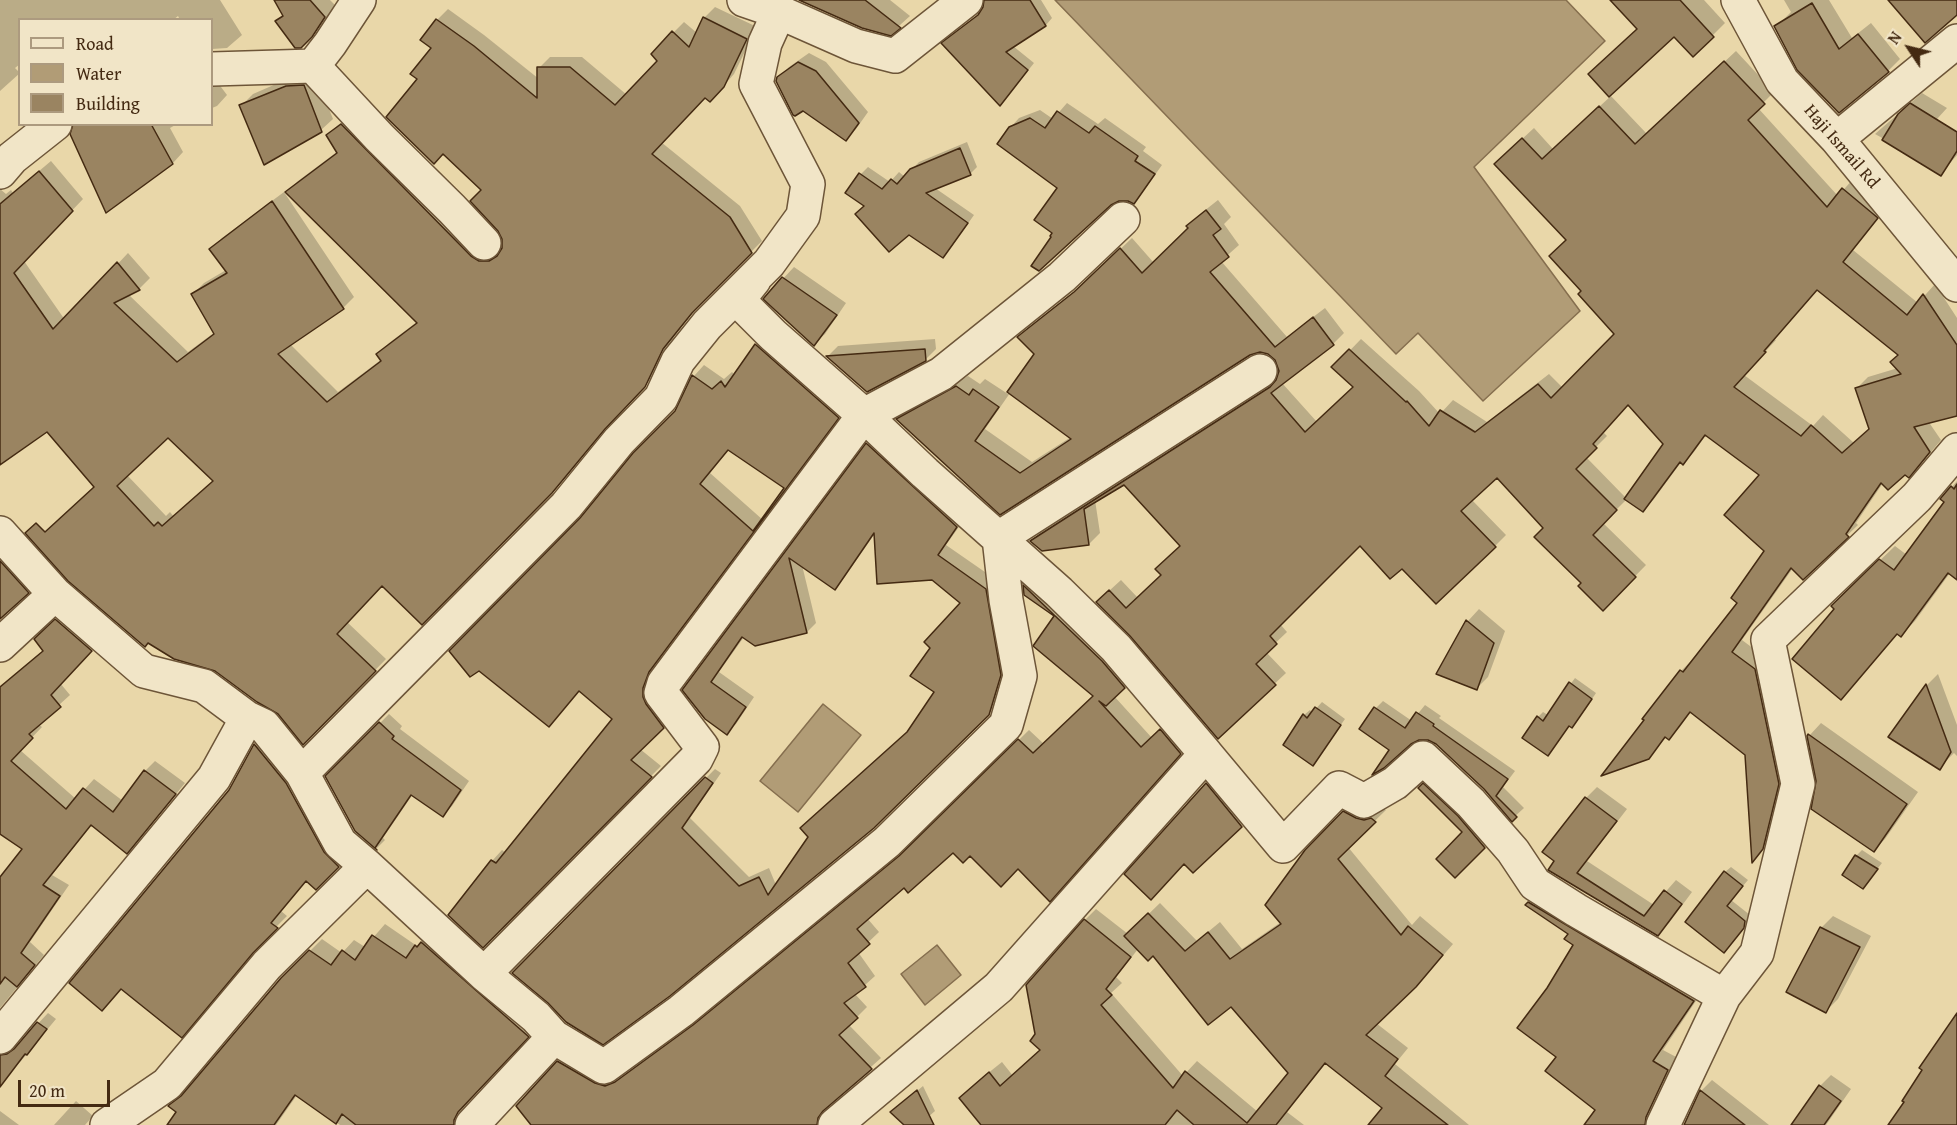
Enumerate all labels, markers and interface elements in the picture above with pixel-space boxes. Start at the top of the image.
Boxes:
legend [18,18,213,126]
north arrow [1879,18,1939,78]
text: N [1881,26,1907,49]
text: Road [76,30,114,57]
text: Water [76,60,121,87]
text: Building [76,90,140,117]
street label: Haji Ismail Rd [1799,101,1883,193]
scale bar [21,1068,112,1106]
text: 20 m [29,1077,65,1104]

